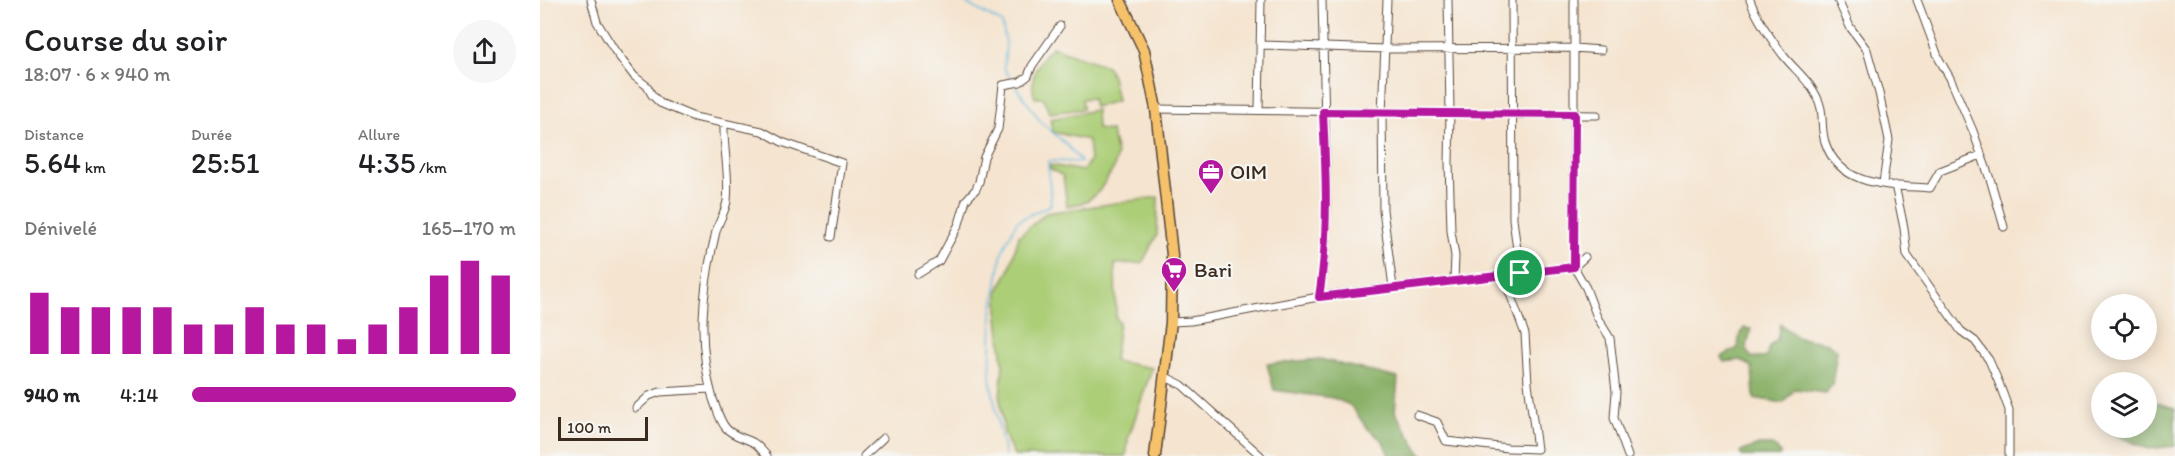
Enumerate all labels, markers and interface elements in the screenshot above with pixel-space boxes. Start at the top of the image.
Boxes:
text: Course du soir [24,20,227,59]
button: share [453,20,516,83]
text: 18:07 · 6 × 940 m [24,62,171,86]
text: Distance [24,125,84,144]
text: Durée [191,125,232,144]
text: Allure [358,125,400,144]
text: 5.64 [24,144,81,181]
text: 25:51 [191,144,260,181]
text: 4:35 [358,144,415,181]
office icon: OIM [1196,157,1226,195]
text: km [81,158,106,177]
text: /km [415,158,447,177]
place label: OIM [1230,159,1267,184]
text: Dénivelé [24,216,97,240]
text: 165–170 m [422,216,516,240]
pin [1494,247,1545,298]
supermarket icon: Bari [1159,255,1189,293]
icon: arrive [1503,256,1536,289]
place label: Bari [1194,257,1232,282]
map controls [2091,294,2157,438]
button: locate [2091,294,2157,360]
button: layers [2091,372,2157,438]
text: 940 m [24,383,80,407]
text: 4:14 [120,383,158,407]
scale bar [558,414,648,442]
text: 100 m [567,418,611,437]

